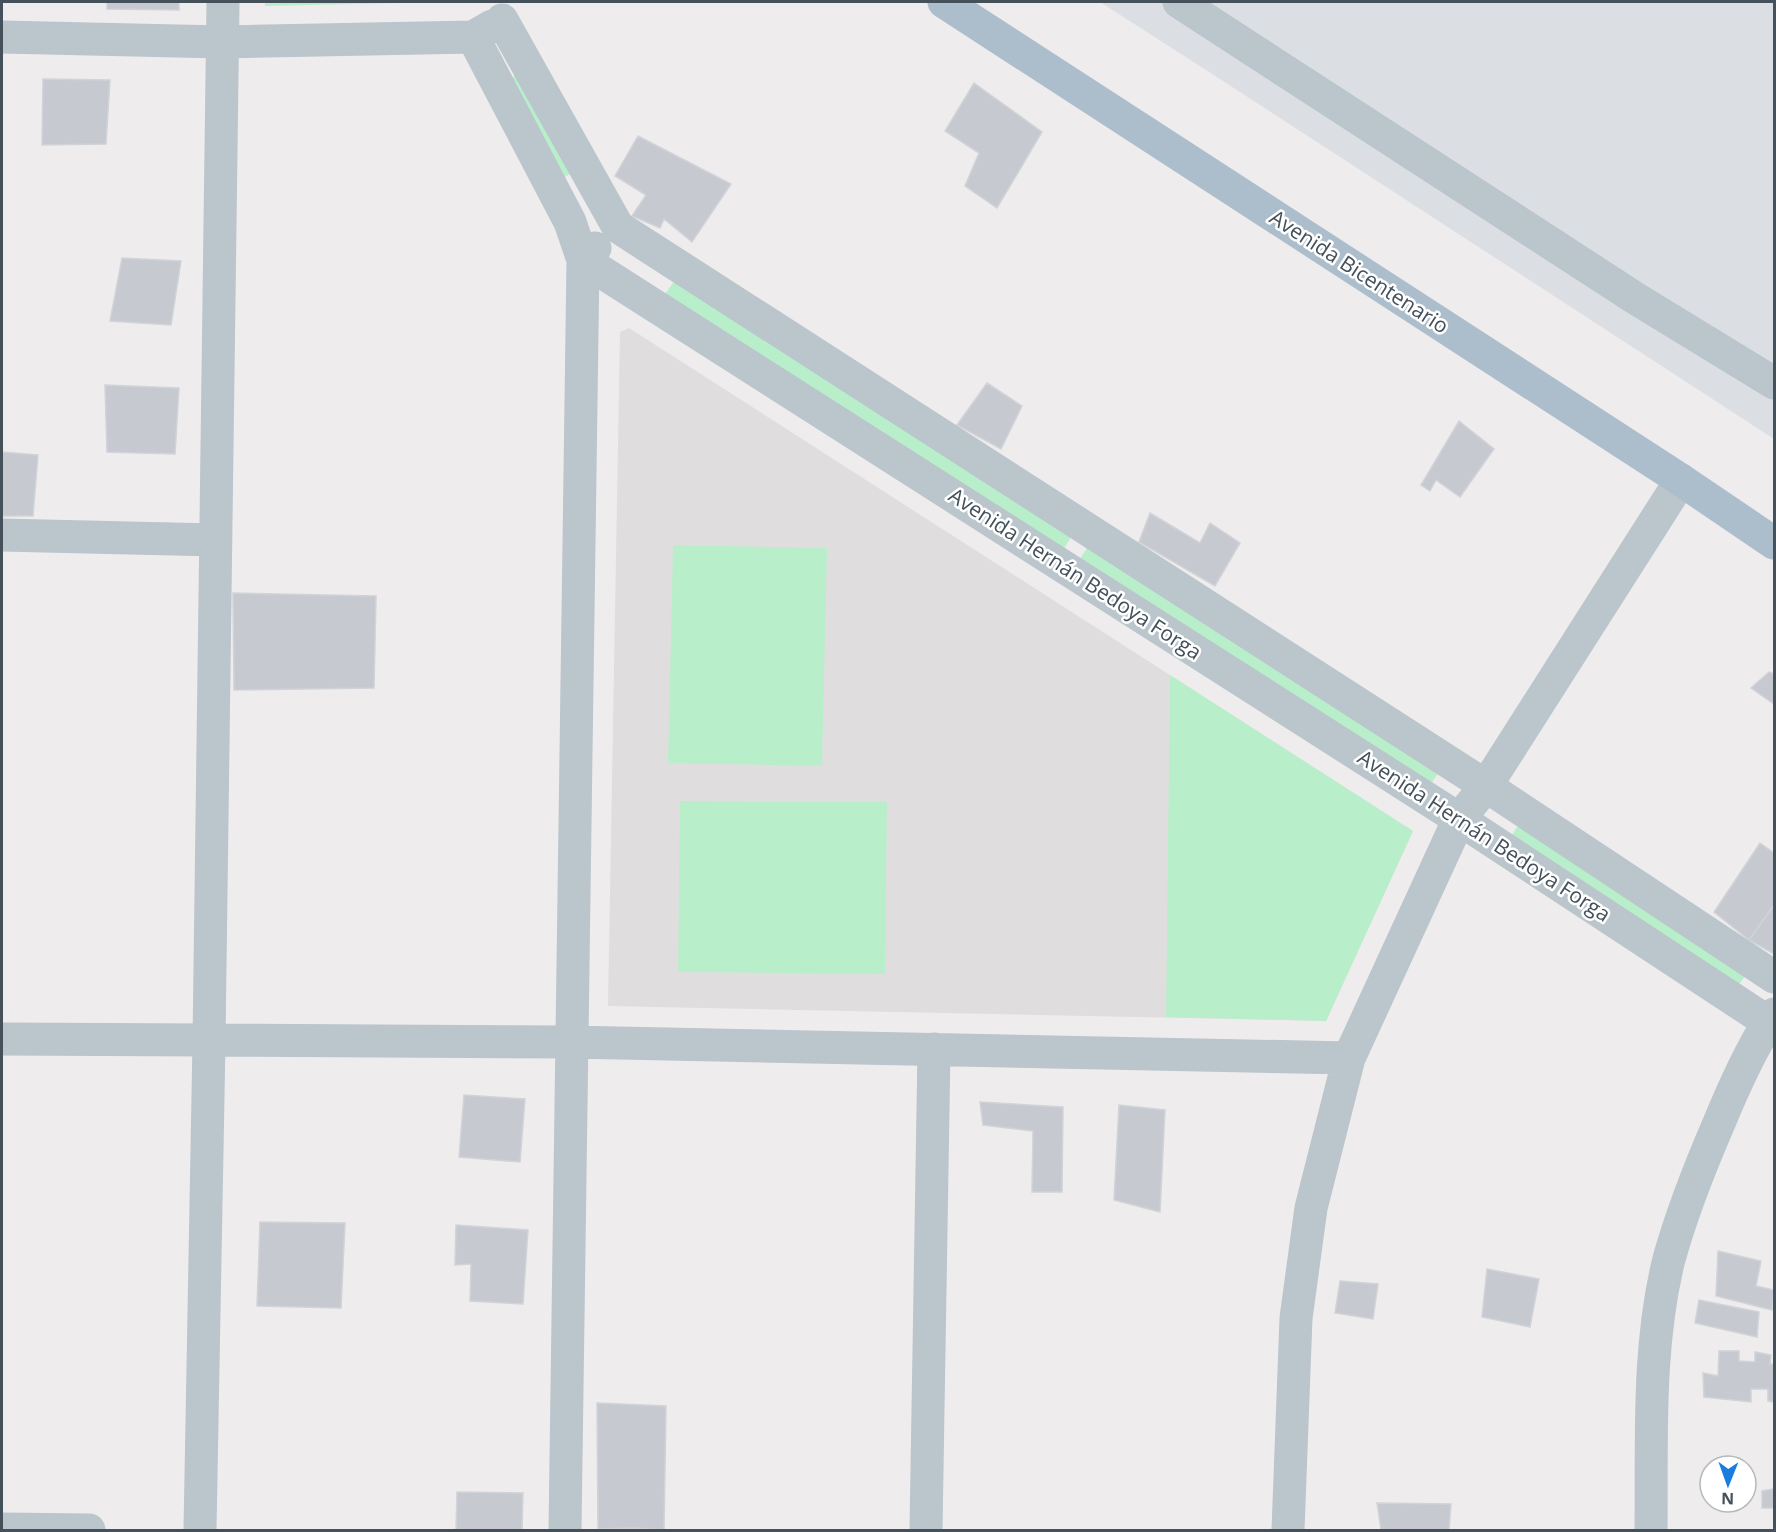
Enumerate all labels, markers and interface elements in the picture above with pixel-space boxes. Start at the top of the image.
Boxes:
street label: Avenida Bicentenario [1265,203,1454,339]
street label: Avenida Hernán Bedoya Forga [944,481,1207,666]
street label: Avenida Hernán Bedoya Forga [1353,743,1616,928]
north arrow [1698,1454,1758,1514]
text: N [1721,1488,1734,1510]

